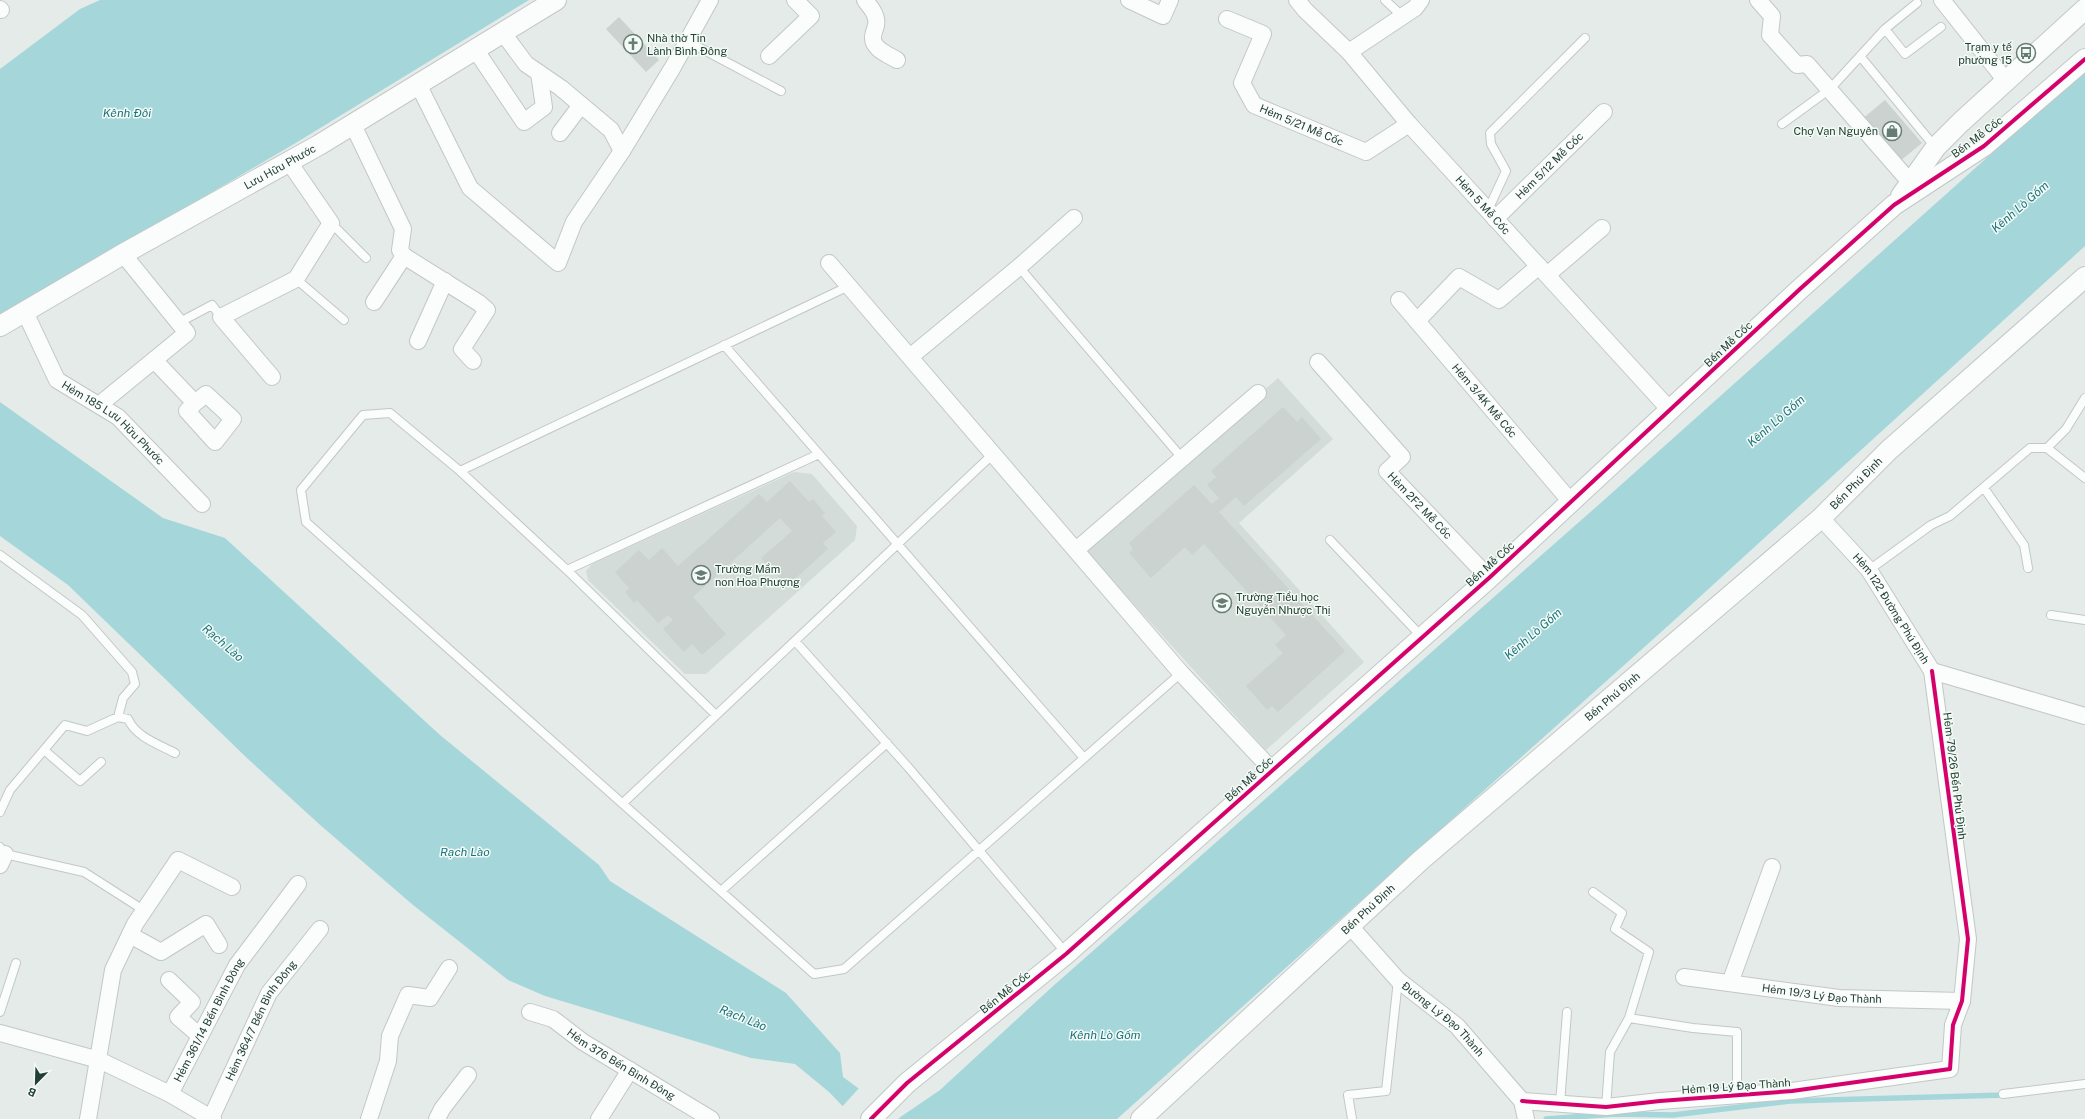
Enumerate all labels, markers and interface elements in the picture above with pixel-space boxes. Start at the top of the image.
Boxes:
place label: Nhà thờ Tin Lành Bình Đông [647,32,727,57]
church icon: Nhà thờ Tin Lành Bình Đông [622,33,644,55]
place label: Trạm y tế phường 15 [1958,41,2012,66]
bus stop icon: Trạm y tế phường 15 [2015,42,2037,64]
street label: Hẻm 5/21 Mễ Cốc [1258,102,1345,148]
water label: Kênh Đôi [103,106,151,120]
street label: Bến Mễ Cốc [1949,114,2005,160]
shop icon: Chợ Vạn Nguyên [1881,120,1903,142]
place label: Chợ Vạn Nguyên [1793,125,1878,137]
street label: Hẻm 5/12 Mễ Cốc [1513,130,1585,201]
street label: Lưu Hữu Phước [242,142,318,191]
street label: Hẻm 5 Mễ Cốc [1453,173,1513,237]
water label: Kênh Lò Gốm [1989,178,2051,236]
street label: Bến Mễ Cốc [1702,319,1754,369]
street label: Hẻm 3/4K Mễ Cốc [1450,361,1519,440]
street label: Hẻm 185 Lưu Hữu Phước [60,378,167,467]
water label: Kênh Lò Gốm [1745,392,1807,450]
street label: Bến Phú Định [1827,455,1884,512]
street label: Hẻm 2F2 Mễ Cốc [1385,470,1454,541]
street label: Bến Mễ Cốc [1463,539,1517,589]
street label: Hẻm 122 Đường Phú Định [1850,551,1932,666]
place label: Trường Mầm non Hoa Phượng [715,563,800,588]
school or university icon: Trường Mầm non Hoa Phượng [690,564,712,586]
place label: Trường Tiểu học Nguyễn Nhược Thị [1236,591,1331,616]
school or university icon: Trường Tiểu học Nguyễn Nhược Thị [1211,592,1233,614]
water label: Kênh Lò Gốm [1502,605,1564,663]
water label: Rạch Lào [200,621,247,665]
street label: Bến Phú Định [1582,670,1642,723]
street label: Hẻm 79/26 Bến Phú Định [1941,712,1969,840]
street label: Bến Mễ Cốc [1222,754,1276,804]
water label: Rạch Lào [440,845,490,859]
street label: Bến Phú Định [1339,882,1397,937]
street label: Hẻm 361/14 Bến Bình Đông [171,955,246,1084]
street label: Hẻm 364/7 Bến Bình Đông [223,958,299,1083]
street label: Bến Mễ Cốc [978,968,1032,1016]
street label: Đường Lý Đạo Thành [1400,979,1486,1059]
street label: Hẻm 19/3 Lý Đạo Thành [1761,982,1882,1005]
water label: Rạch Lào [717,1002,769,1034]
street label: Hẻm 376 Bến Bình Đông [565,1026,678,1102]
water label: Kênh Lò Gốm [1070,1028,1141,1042]
north arrow [16,1063,56,1103]
street label: Hẻm 19 Lý Đạo Thành [1681,1076,1791,1096]
text: B [26,1085,38,1099]

